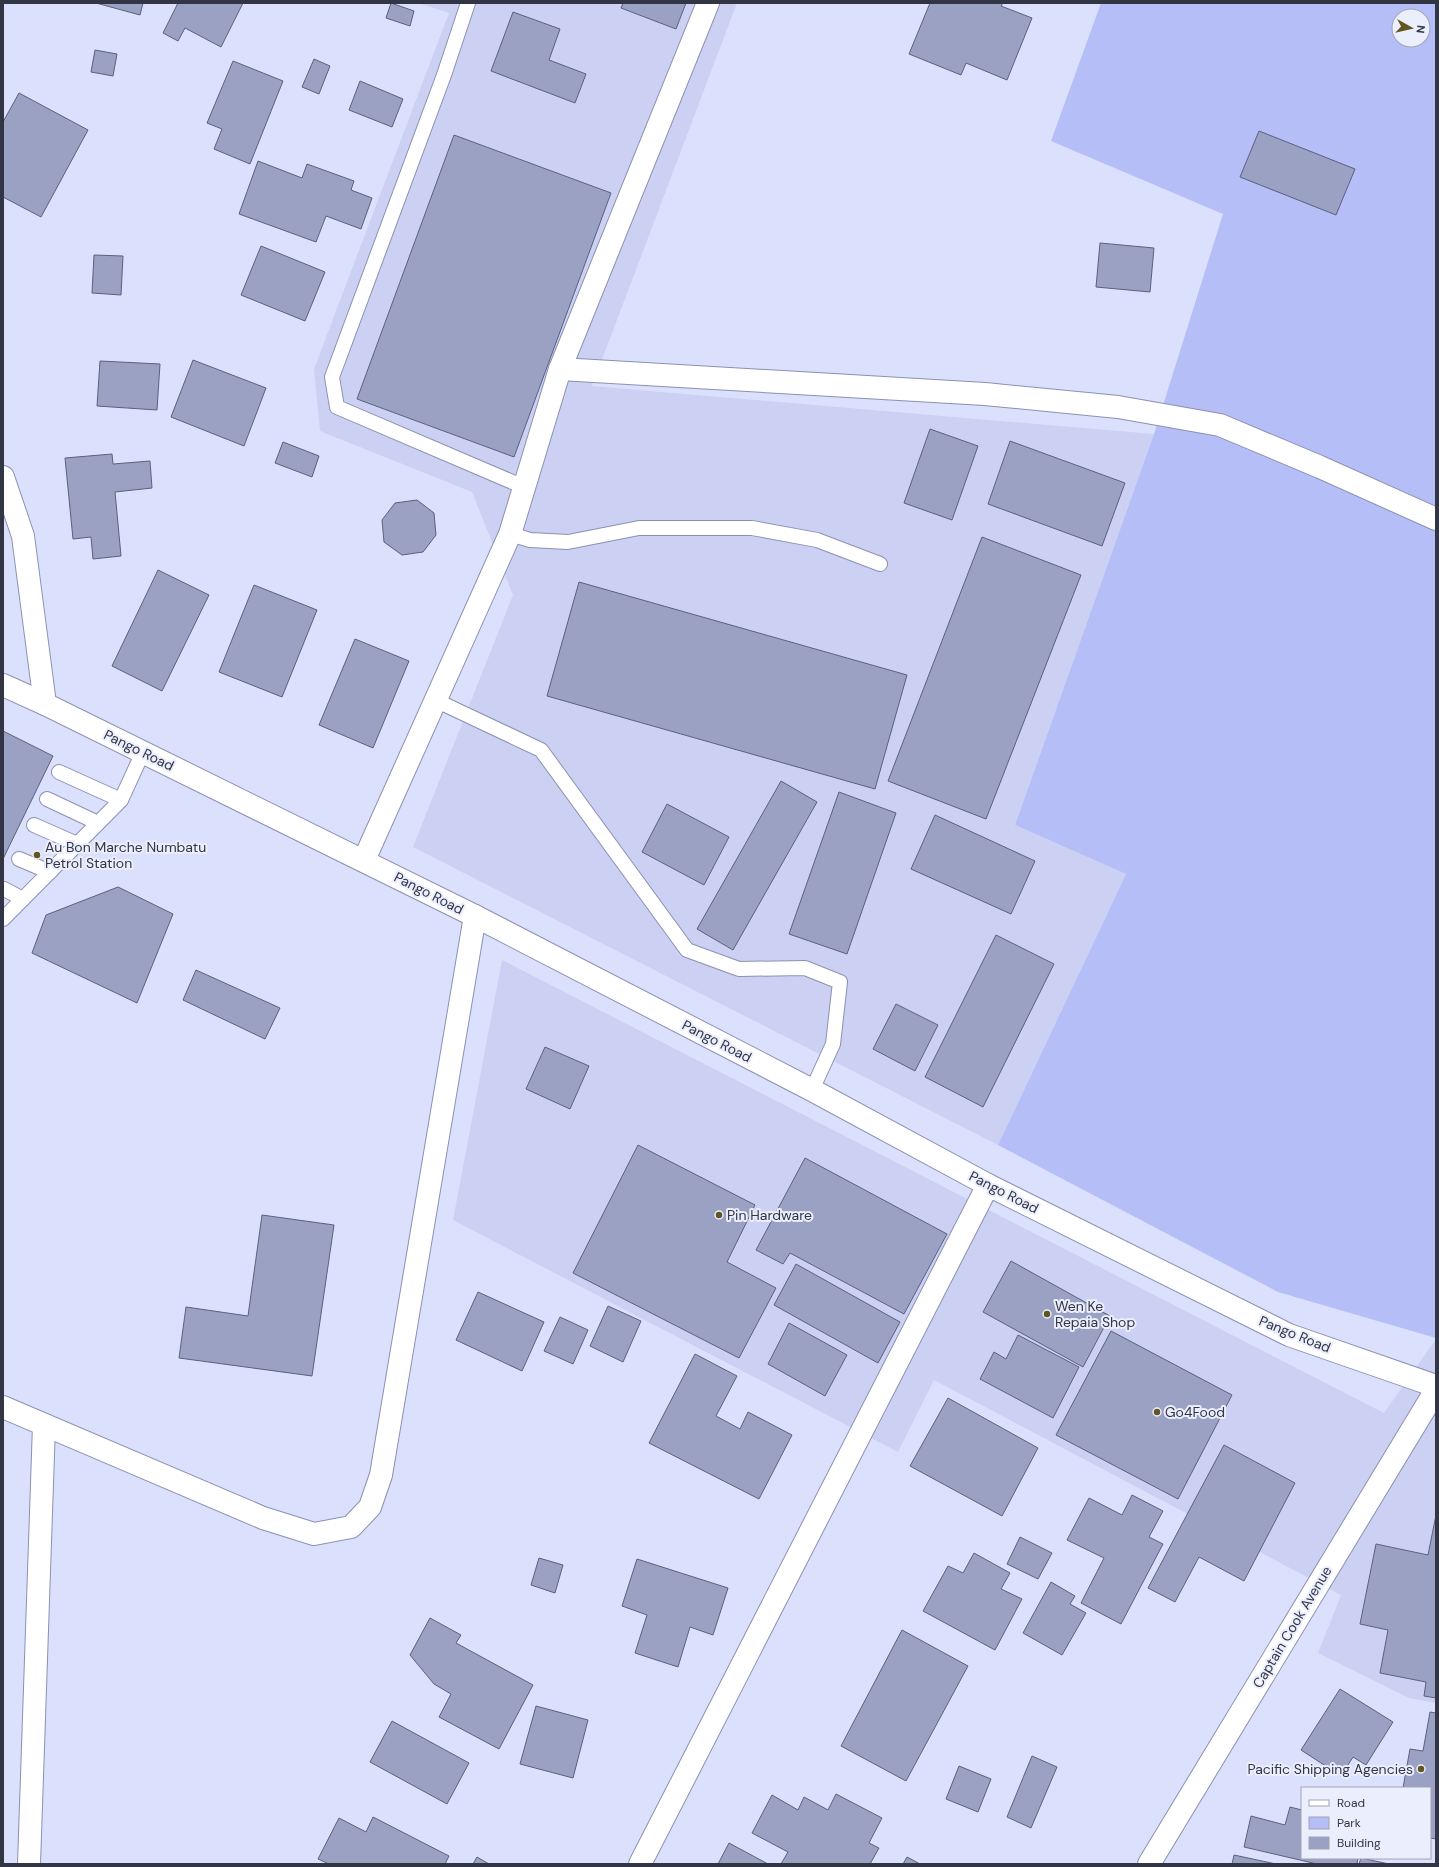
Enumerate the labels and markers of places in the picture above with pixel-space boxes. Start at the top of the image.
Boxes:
place label: Au Bon Marche Numbatu Petrol Station [45,838,206,872]
marker: Au Bon Marche Numbatu Petrol Station [32,850,42,860]
place label: Pin Hardware [727,1206,812,1224]
marker: Pin Hardware [714,1210,724,1220]
place label: Wen Ke Repaia Shop [1055,1297,1135,1331]
marker: Wen Ke Repaia Shop [1042,1309,1052,1319]
place label: Go4Food [1165,1403,1225,1421]
marker: Go4Food [1152,1407,1162,1417]
place label: Pacific Shipping Agencies [1247,1760,1413,1778]
marker: Pacific Shipping Agencies [1416,1764,1426,1774]

